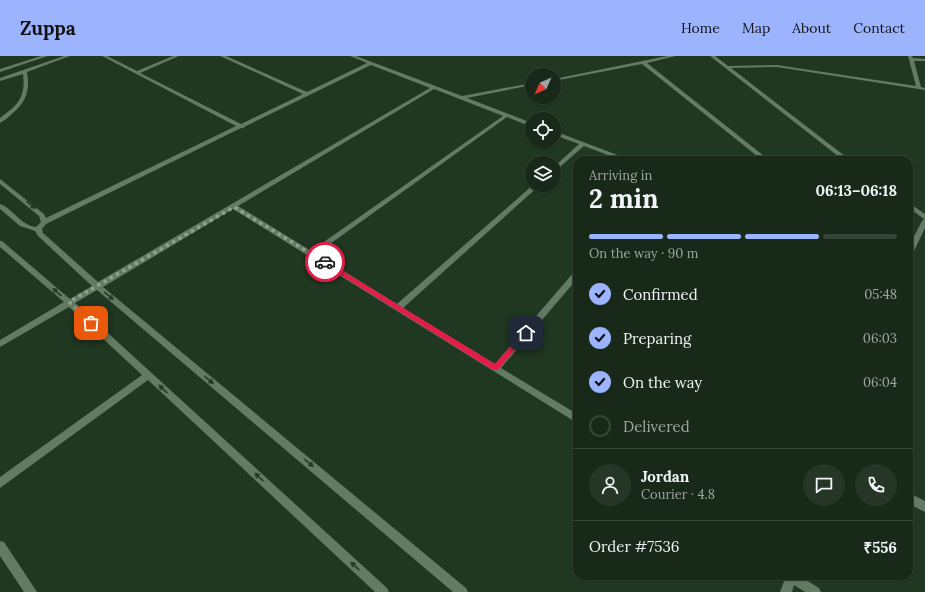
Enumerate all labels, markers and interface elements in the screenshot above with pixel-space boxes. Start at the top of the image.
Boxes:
text: Zuppa [20,16,76,40]
text: Home [681,19,720,37]
text: Map [742,19,770,37]
text: About [792,19,831,37]
text: Contact [853,19,905,37]
north arrow [525,68,561,104]
map controls [525,68,561,192]
button: locate [525,112,561,148]
button: layers [525,156,561,192]
text: Arriving in [589,167,652,184]
text: 06:13–06:18 [816,181,897,200]
text: 2 min [589,182,659,215]
one-way arrow [25,200,36,209]
courier [305,242,345,282]
text: On the way · 90 m [589,245,698,262]
icon: car [314,251,336,273]
icon: check [589,283,611,305]
text: Confirmed [623,285,698,304]
text: 05:48 [864,286,897,303]
one-way arrow [52,288,62,297]
one-way arrow [104,292,115,301]
pin [74,306,108,340]
icon: bag [80,312,102,334]
pin [509,316,543,350]
icon: home [515,322,537,344]
icon: check [589,327,611,349]
text: Preparing [623,329,691,348]
text: 06:03 [863,330,897,347]
icon: check [589,371,611,393]
text: On the way [623,373,702,392]
text: 06:04 [863,374,897,391]
one-way arrow [204,375,214,384]
one-way arrow [158,385,168,394]
text: Delivered [623,417,690,436]
one-way arrow [303,459,314,468]
button: person [589,464,631,506]
button: chat [803,464,845,506]
button: phone [855,464,897,506]
text: Jordan [641,467,689,486]
one-way arrow [254,473,264,482]
text: Courier · 4.8 [641,486,715,503]
text: Order #7536 [589,537,679,556]
text: ₹556 [864,538,897,557]
one-way arrow [349,561,360,570]

